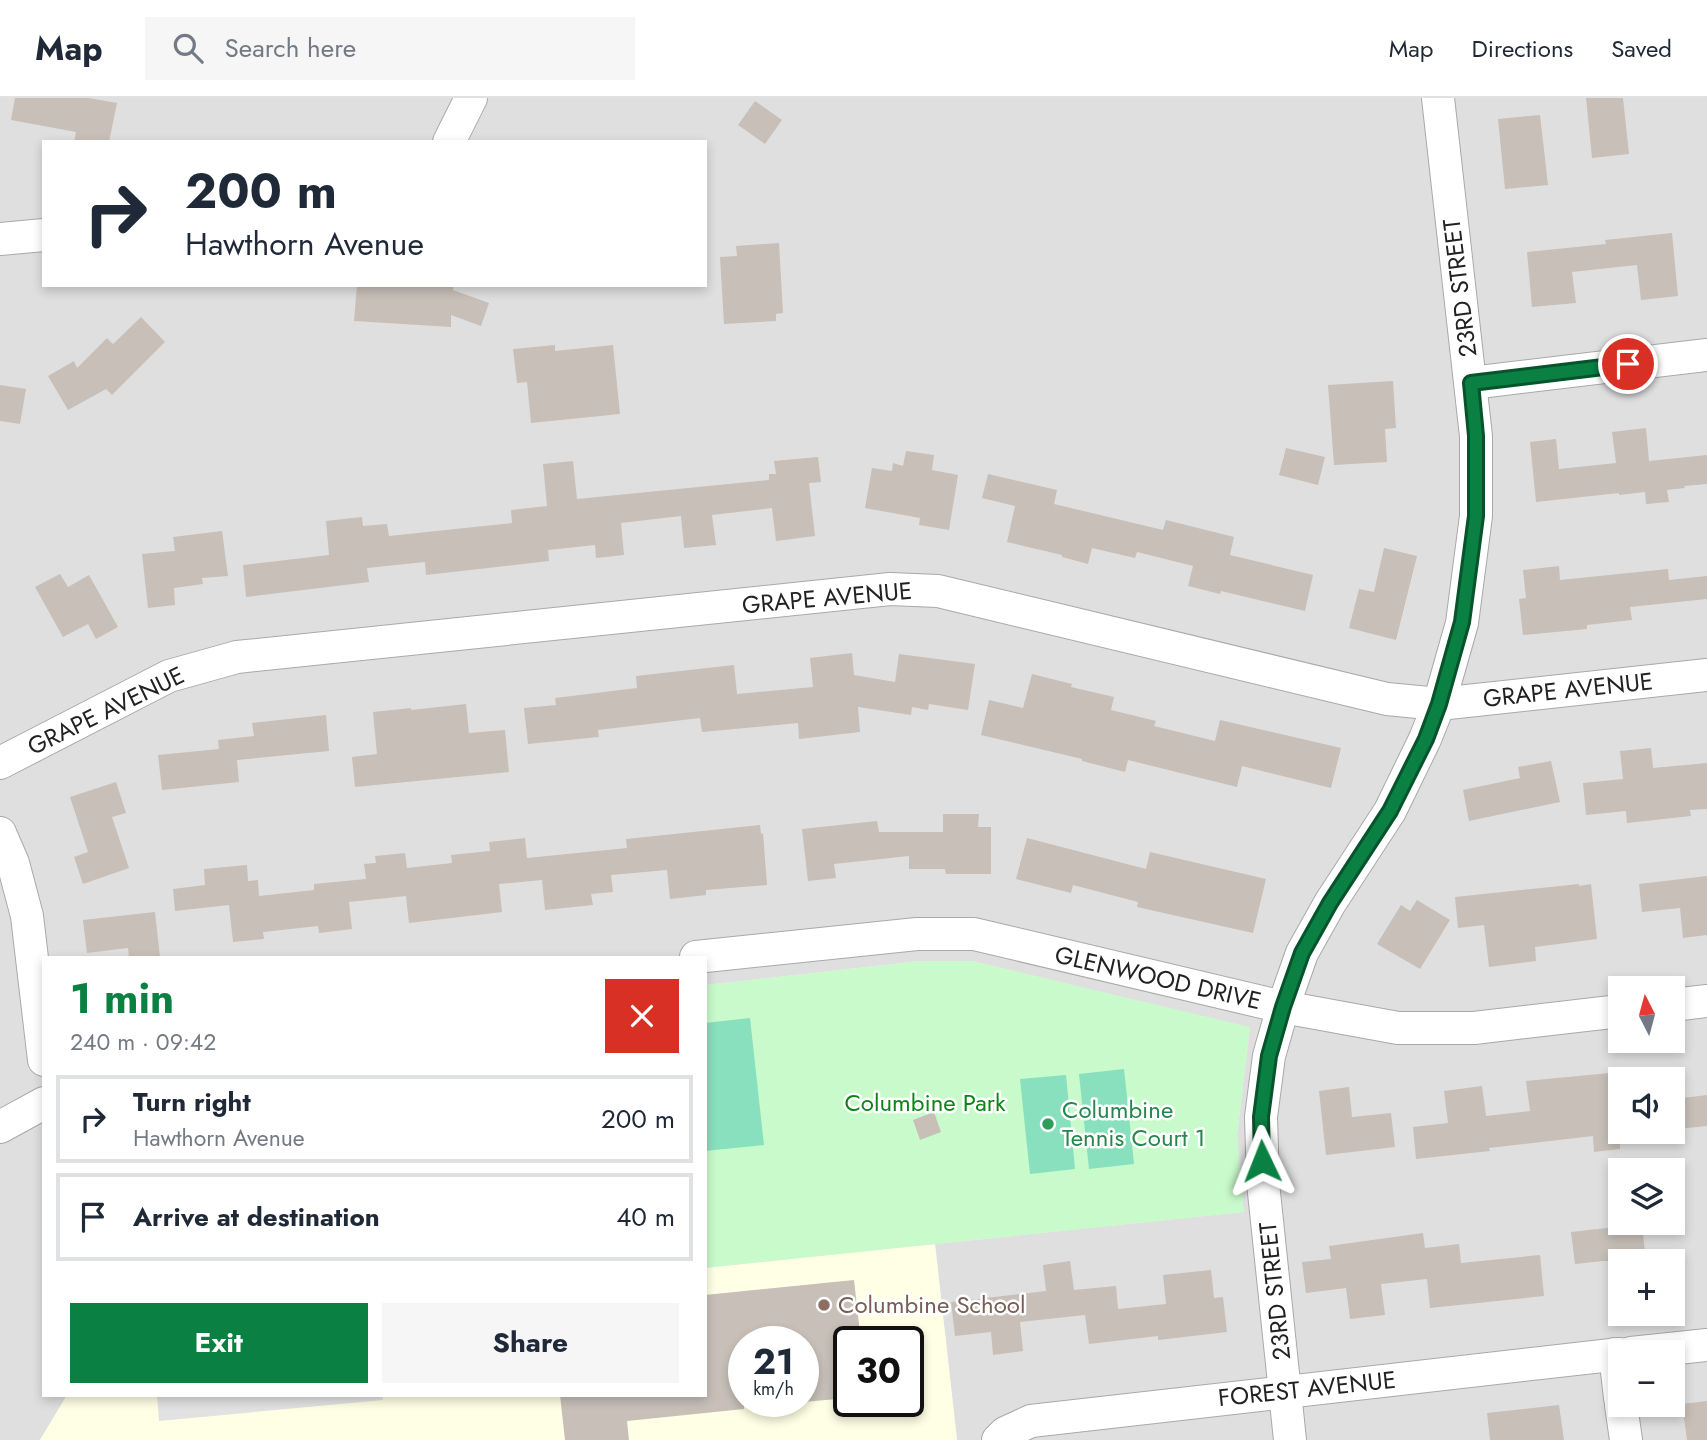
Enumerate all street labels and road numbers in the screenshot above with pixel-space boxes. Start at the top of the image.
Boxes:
street label: 23RD STREET [1434,217,1485,359]
street label: GRAPE AVENUE [740,573,914,622]
street label: GRAPE AVENUE [21,657,190,764]
street label: GRAPE AVENUE [1481,663,1655,716]
street label: GLENWOOD DRIVE [1052,937,1265,1018]
street label: 23RD STREET [1250,1220,1299,1362]
street label: FOREST AVENUE [1216,1362,1397,1415]

